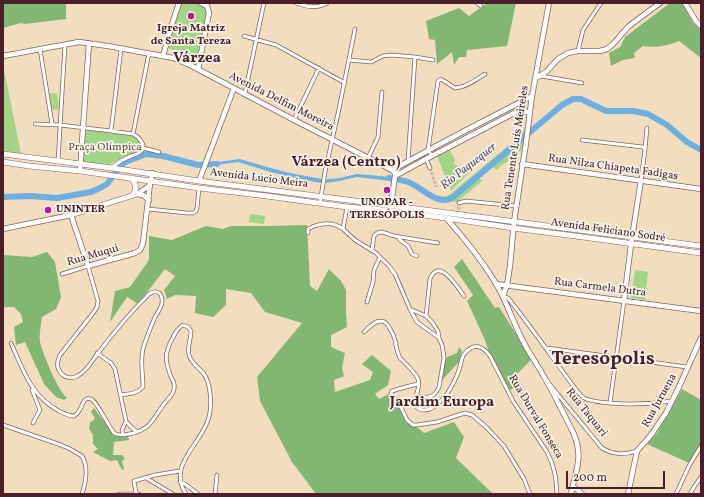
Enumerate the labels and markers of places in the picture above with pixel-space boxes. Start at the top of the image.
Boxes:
marker: Igreja Matriz de Santa Tereza [186,11,196,21]
place label: Igreja Matriz de Santa Tereza [151,22,231,48]
marker: UNOPAR - TERESÓPOLIS [382,185,392,195]
place label: UNOPAR - TERESÓPOLIS [350,196,424,222]
place label: UNINTER [56,203,105,217]
marker: UNINTER [43,205,53,215]

